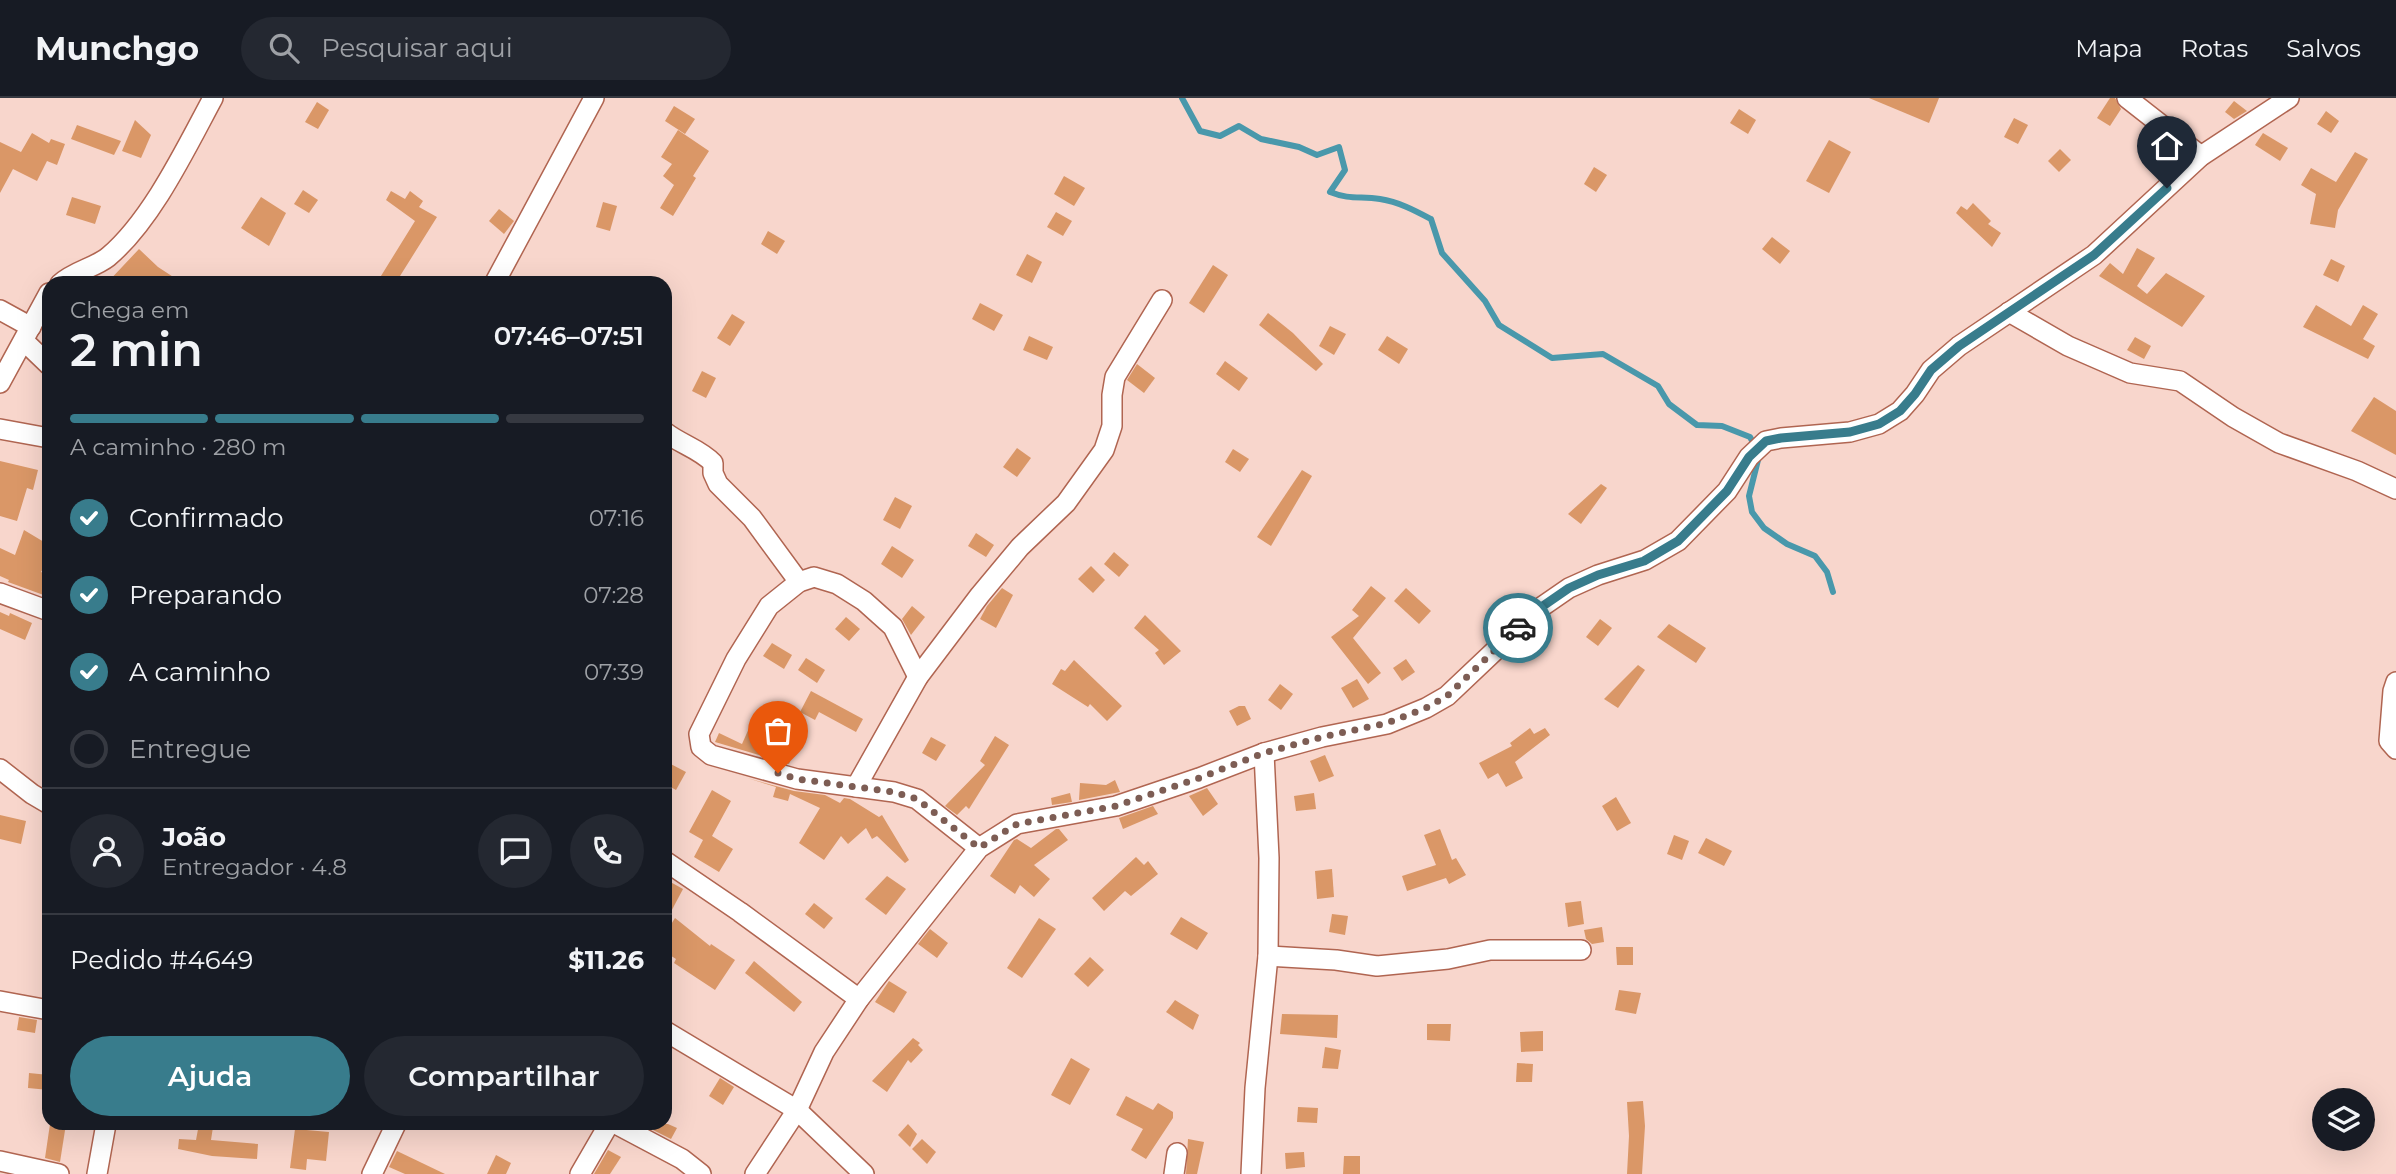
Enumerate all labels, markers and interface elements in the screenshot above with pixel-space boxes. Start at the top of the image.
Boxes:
search box [241,17,731,80]
text: Munchgo [35,28,199,68]
icon: search [265,29,303,67]
text: Pesquisar aqui [321,32,513,64]
text: Mapa [2075,34,2143,63]
text: Rotas [2181,34,2248,63]
text: Salvos [2286,34,2361,63]
pin [2137,116,2197,188]
icon: home [2148,127,2186,165]
text: Chega em [70,296,189,324]
text: 07:46–07:51 [494,320,644,352]
text: 2 min [70,321,203,378]
text: A caminho · 280 m [70,433,286,461]
icon: check [70,499,108,537]
text: Confirmado [129,502,284,534]
text: 07:16 [589,504,644,532]
icon: check [70,576,108,614]
text: Preparando [129,579,282,611]
text: 07:28 [583,581,644,609]
courier [1483,593,1553,663]
icon: car [1499,609,1537,647]
icon: check [70,653,108,691]
text: A caminho [129,656,270,688]
text: 07:39 [584,658,644,686]
pin [748,701,808,773]
icon: bag [759,712,797,750]
text: Entregue [129,733,251,765]
button: person [70,814,144,888]
button: chat [478,814,552,888]
button: phone [570,814,644,888]
text: João [162,821,226,853]
text: Entregador · 4.8 [162,853,347,881]
text: Pedido #4649 [70,944,253,976]
text: $11.26 [568,944,644,976]
button: Ajuda [70,1036,350,1116]
button: Compartilhar [364,1036,644,1116]
map controls [2312,1088,2375,1151]
button: layers [2312,1088,2375,1151]

